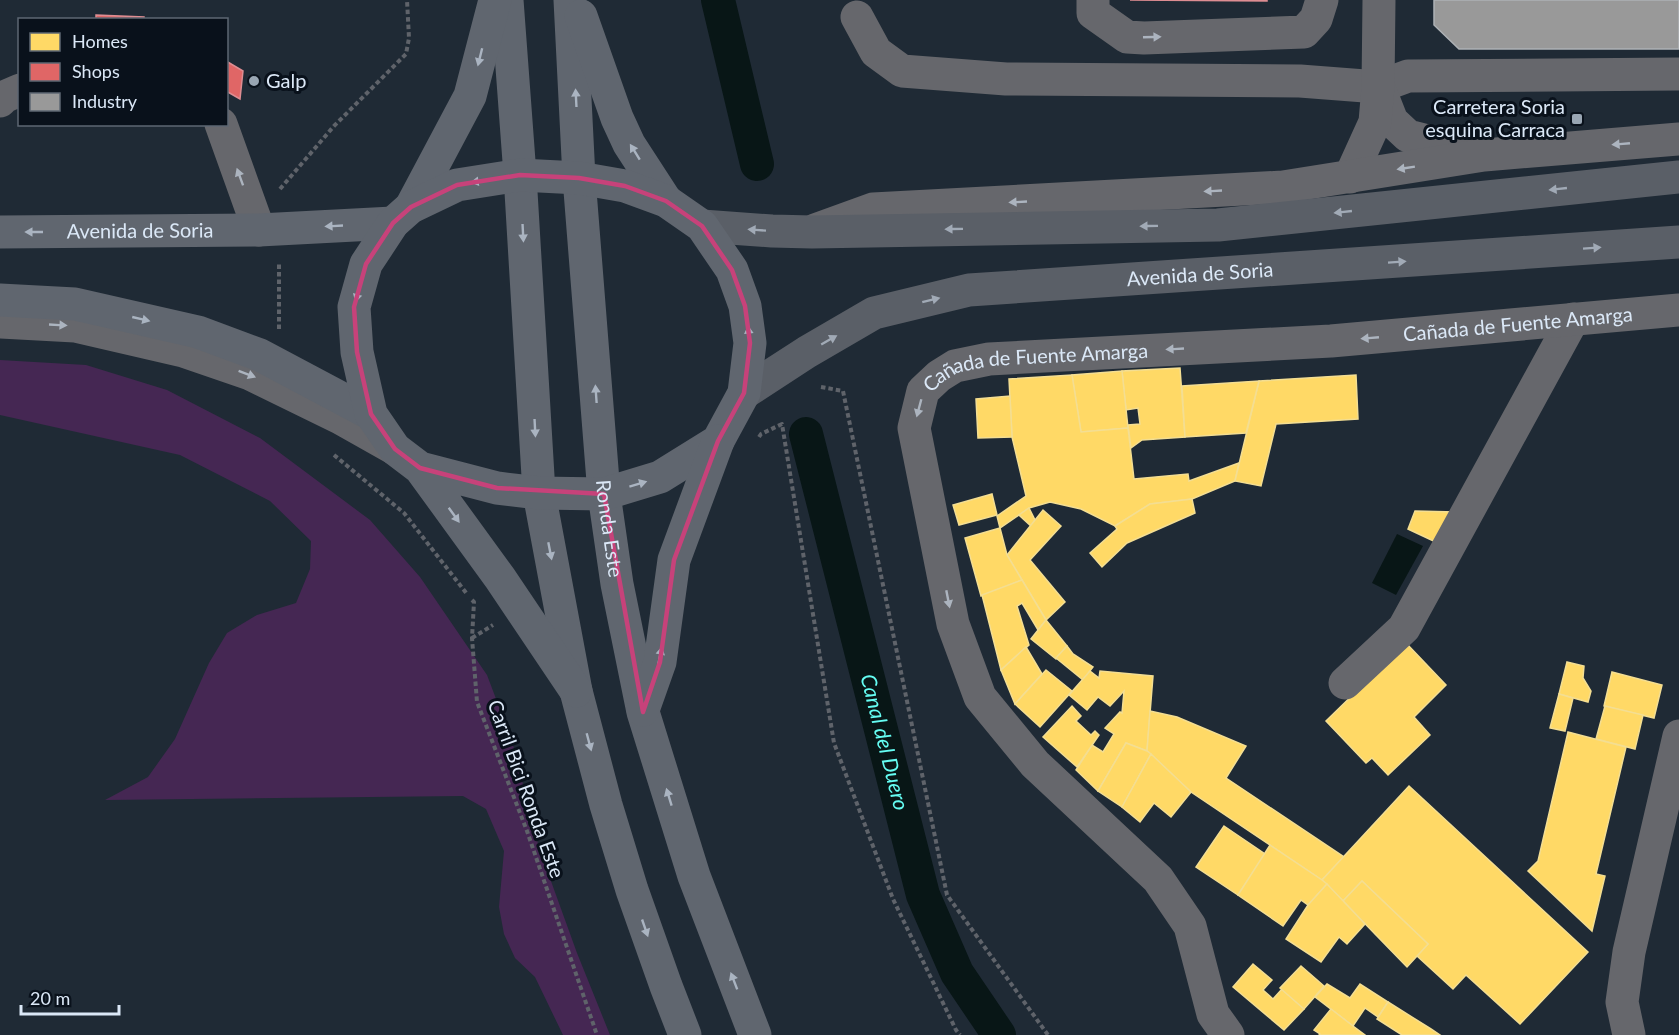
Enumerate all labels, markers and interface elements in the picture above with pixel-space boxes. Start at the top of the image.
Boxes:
legend [18,18,228,126]
text: Homes [72,30,128,52]
one-way arrow [1142,33,1161,42]
one-way arrow [475,48,485,66]
text: Shops [72,60,120,82]
place label: Galp [266,68,306,92]
marker: Galp [247,74,261,88]
one-way arrow [571,89,580,108]
text: Industry [72,90,138,112]
place label: Carretera Soria esquina Carraca [1425,94,1565,141]
marker: Carretera Soria esquina Carraca [1570,112,1584,126]
one-way arrow [1611,139,1630,149]
one-way arrow [629,144,640,160]
one-way arrow [1396,163,1415,172]
one-way arrow [234,168,244,186]
one-way arrow [470,177,489,186]
one-way arrow [1549,185,1568,194]
one-way arrow [1203,186,1222,196]
one-way arrow [1009,197,1028,206]
one-way arrow [1334,207,1353,217]
street label: Avenida de Soria [67,217,213,242]
one-way arrow [325,221,344,230]
one-way arrow [1140,222,1159,231]
one-way arrow [519,224,528,243]
one-way arrow [748,225,767,235]
one-way arrow [945,225,964,234]
one-way arrow [25,227,44,237]
one-way arrow [1582,243,1601,253]
street label: Avenida de Soria [1126,256,1274,290]
one-way arrow [1388,257,1407,266]
one-way arrow [353,284,362,302]
one-way arrow [922,294,940,304]
street label: Cañada de Fuente Amarga [1402,301,1634,346]
one-way arrow [131,315,150,324]
one-way arrow [49,321,68,330]
one-way arrow [744,325,754,344]
one-way arrow [1360,333,1379,343]
one-way arrow [821,334,837,345]
street label: Cañada de Fuente Amarga [917,338,1149,396]
one-way arrow [1166,345,1185,354]
one-way arrow [238,369,256,379]
one-way arrow [591,385,601,404]
one-way arrow [914,399,923,417]
one-way arrow [530,418,540,437]
street label: Ronda Este [592,479,629,579]
one-way arrow [629,479,647,488]
one-way arrow [448,508,460,523]
one-way arrow [546,541,555,560]
one-way arrow [944,590,953,609]
one-way arrow [656,647,665,666]
water label: Canal del Duero [856,671,915,813]
street label: Carril Bici Ronda Este [484,696,570,881]
one-way arrow [585,732,595,751]
one-way arrow [664,788,673,806]
one-way arrow [641,919,651,937]
one-way arrow [728,971,738,989]
scale bar [21,978,118,1016]
text: 20 m [30,987,70,1009]

